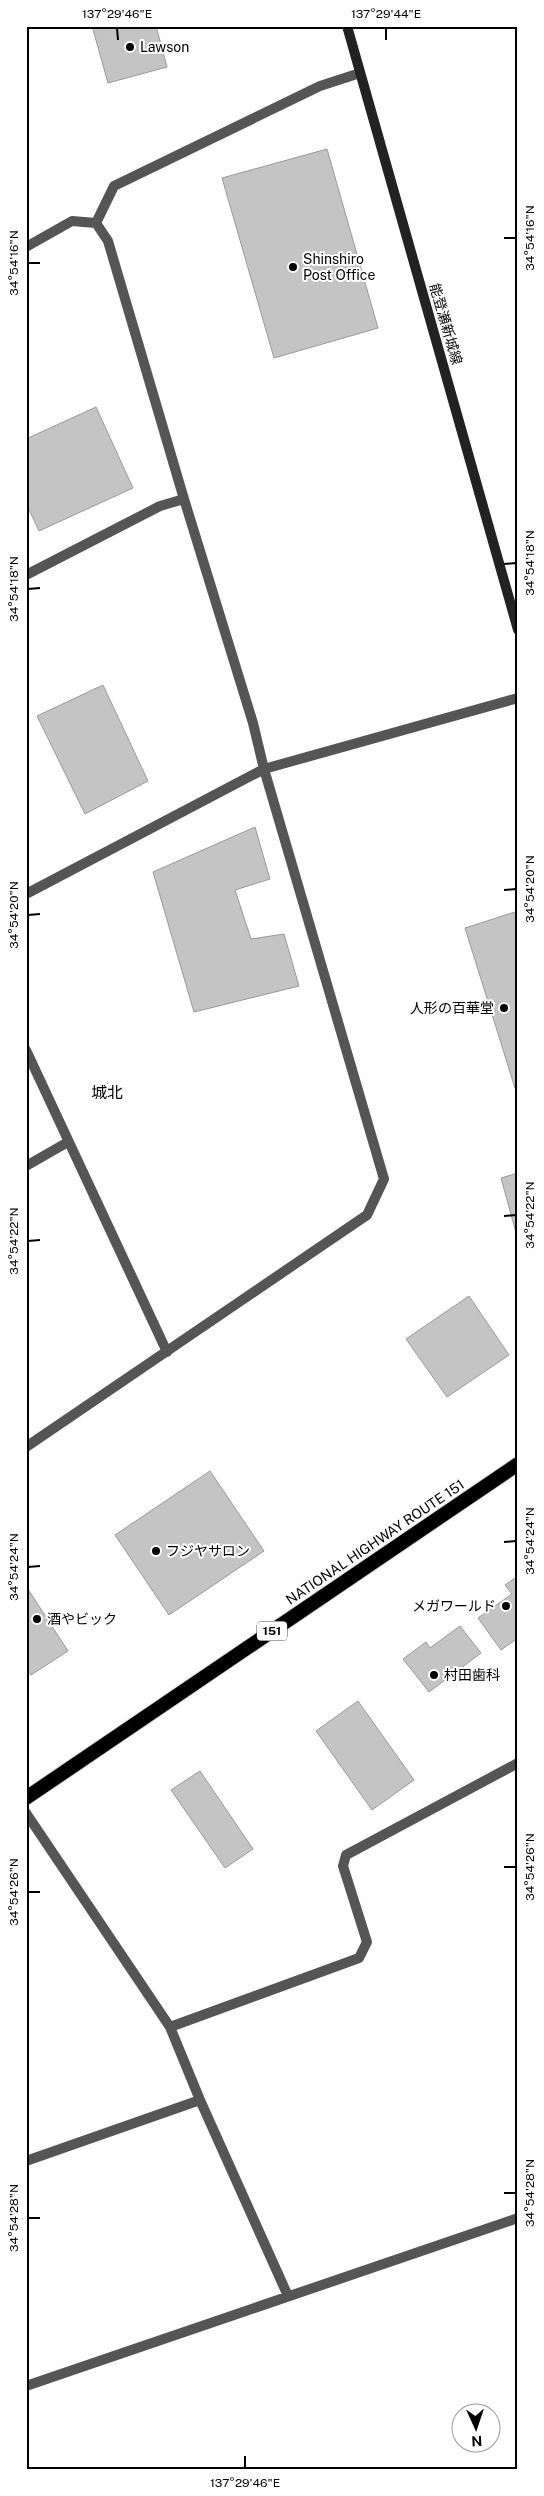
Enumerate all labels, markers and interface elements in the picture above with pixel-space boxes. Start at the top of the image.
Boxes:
text: 137°29'46"E [82,7,152,21]
text: 137°29'44"E [351,7,421,21]
place label: Lawson [140,39,189,55]
marker: Lawson [124,41,136,53]
text: 34°54'16"N [523,205,537,271]
text: 34°54'16"N [7,230,21,296]
place label: Shinshiro Post Office [303,251,375,283]
marker: Shinshiro Post Office [287,261,299,273]
street label: 能登瀬新城線 [427,281,465,367]
text: 34°54'18"N [523,530,537,596]
text: 34°54'18"N [7,556,21,622]
text: 34°54'20"N [523,855,537,923]
text: 34°54'20"N [7,881,21,949]
place label: 人形の百華堂 [410,1000,494,1016]
marker: 人形の百華堂 [498,1002,510,1014]
district label: 城北 [91,1083,123,1102]
text: 34°54'22"N [523,1181,537,1249]
text: 34°54'22"N [7,1207,21,1275]
street label: NATIONAL HIGHWAY ROUTE 151 [283,1476,467,1608]
text: 34°54'24"N [523,1507,537,1575]
text: 34°54'24"N [7,1533,21,1601]
place label: フジヤサロン [166,1543,250,1559]
marker: フジヤサロン [150,1545,162,1557]
place label: メガワールド [412,1598,496,1614]
marker: メガワールド [500,1600,512,1612]
place label: 酒やビック [47,1611,117,1627]
marker: 酒やビック [31,1613,43,1625]
road number: 151 [257,1622,287,1640]
place label: 村田歯科 [444,1667,500,1683]
marker: 村田歯科 [428,1669,440,1681]
text: 34°54'26"N [523,1833,537,1901]
text: 34°54'26"N [7,1858,21,1926]
text: 34°54'28"N [523,2159,537,2227]
text: 34°54'28"N [7,2184,21,2252]
north arrow [452,2404,502,2454]
text: N [471,2433,483,2449]
text: 137°29'46"E [210,2476,280,2490]

